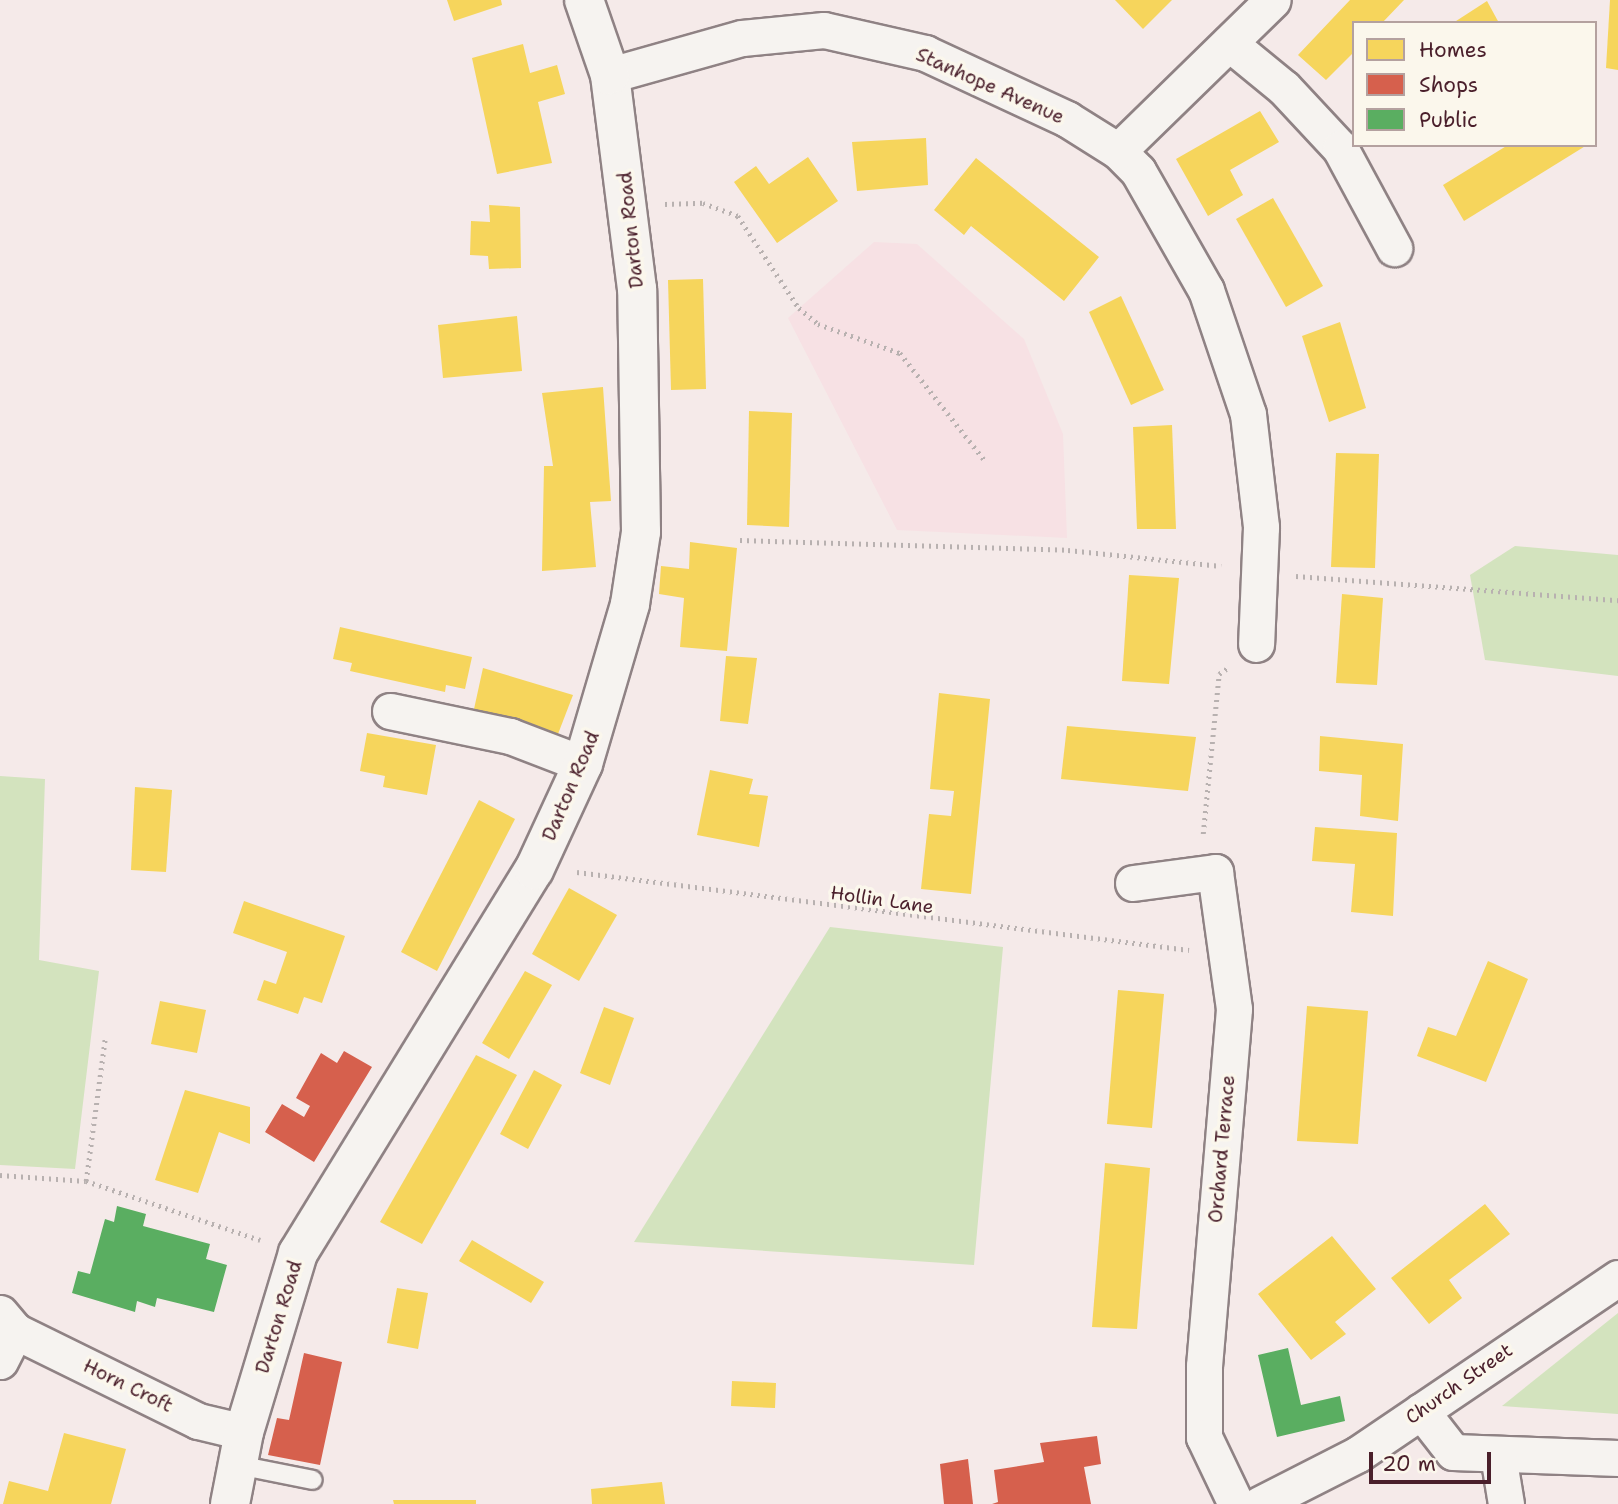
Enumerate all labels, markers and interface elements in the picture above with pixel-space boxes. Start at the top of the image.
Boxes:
legend [1352,21,1597,147]
text: Homes [1419,36,1487,64]
street label: Stanhope Avenue [912,43,1068,129]
text: Shops [1419,71,1478,99]
text: Public [1419,106,1478,134]
street label: Darton Road [614,171,648,289]
street label: Darton Road [538,728,604,844]
street label: Hollin Lane [829,881,935,919]
street label: Orchard Terrace [1204,1074,1240,1224]
street label: Darton Road [251,1258,307,1376]
street label: Church Street [1401,1339,1517,1429]
street label: Horn Croft [79,1355,177,1417]
scale bar [1373,1438,1496,1482]
text: 20 m [1382,1450,1436,1478]

